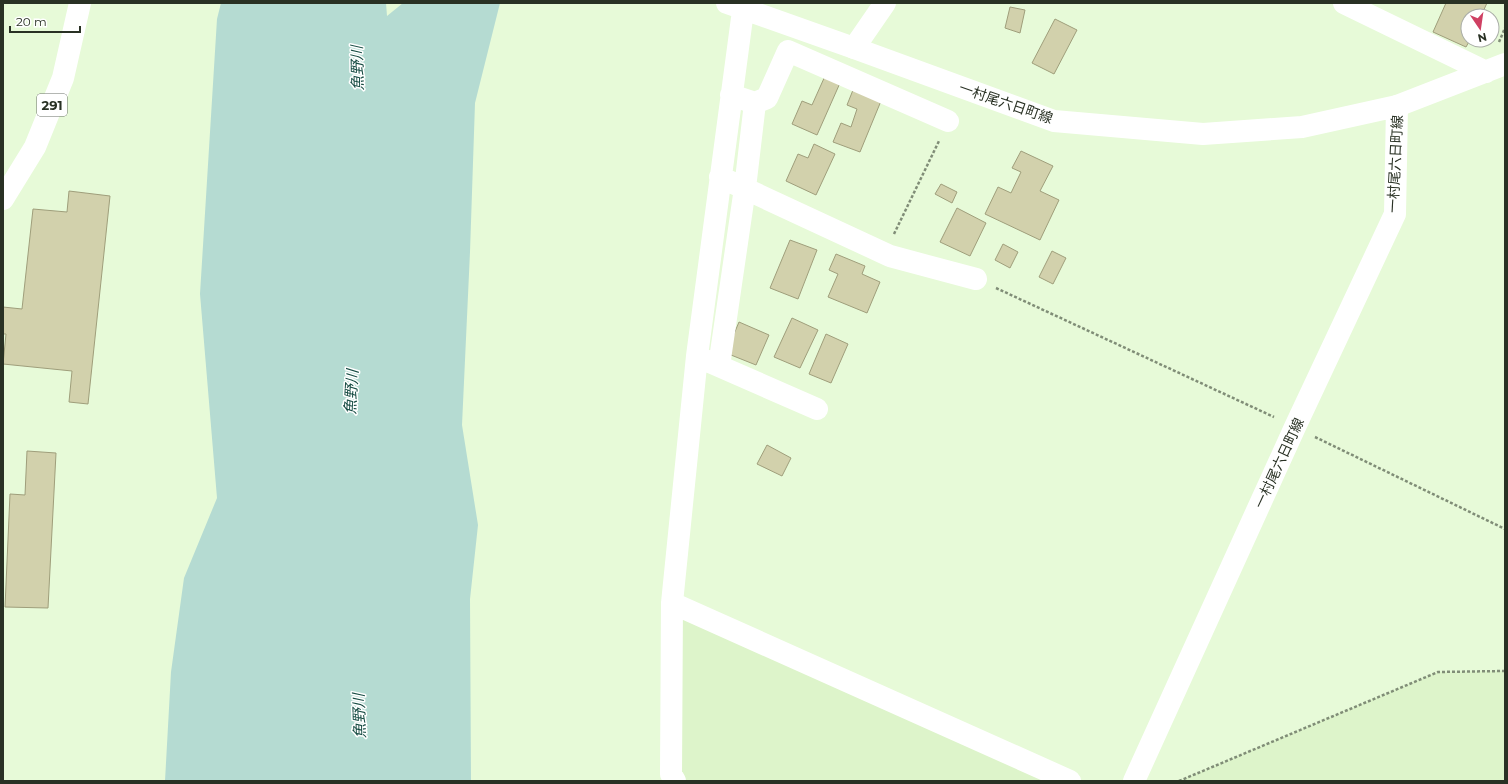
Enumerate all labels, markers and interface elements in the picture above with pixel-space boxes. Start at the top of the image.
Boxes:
scale bar [10,8,80,34]
north arrow [1460,8,1500,48]
text: 20 m [16,14,47,29]
text: N [1476,30,1488,46]
water label: 魚野川 [347,43,367,91]
street label: 一村尾六日町線 [957,79,1055,127]
road number: 291 [37,94,67,116]
street label: 一村尾六日町線 [1383,115,1407,213]
water label: 魚野川 [340,367,362,415]
street label: 一村尾六日町線 [1250,415,1308,511]
water label: 魚野川 [349,691,369,739]

